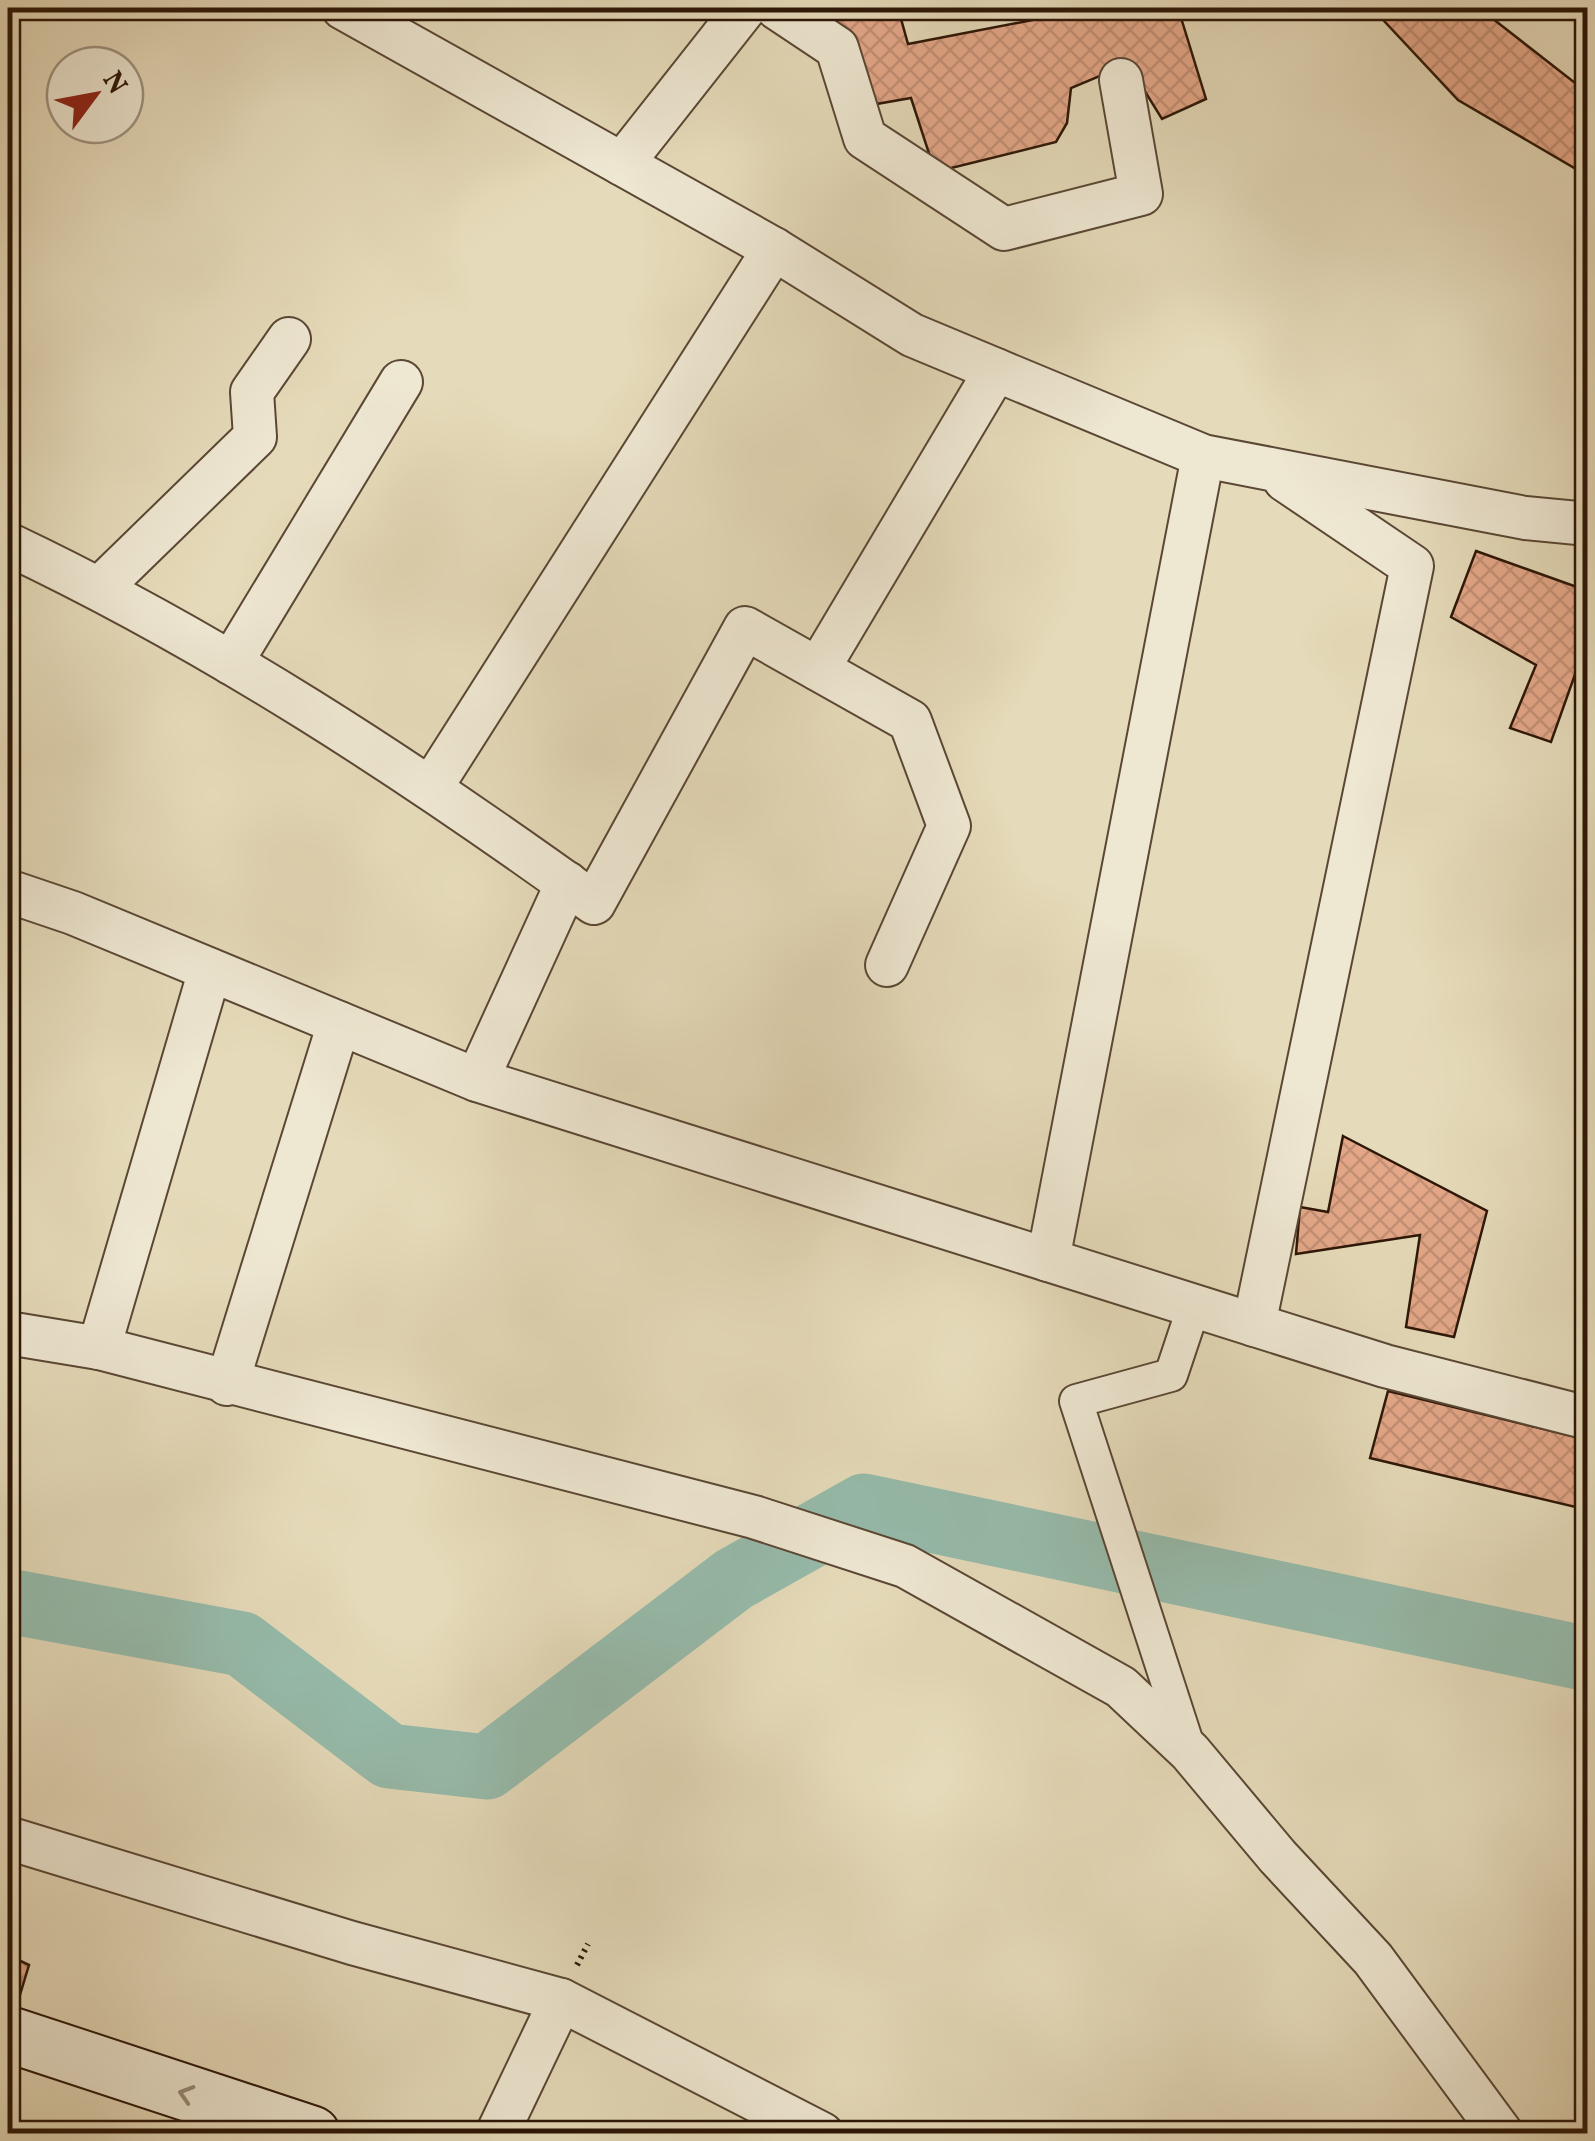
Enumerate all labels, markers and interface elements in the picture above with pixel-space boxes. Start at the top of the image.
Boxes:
north arrow [45,45,145,145]
text: N [92,64,136,102]
one-way arrow [178,2085,195,2106]

